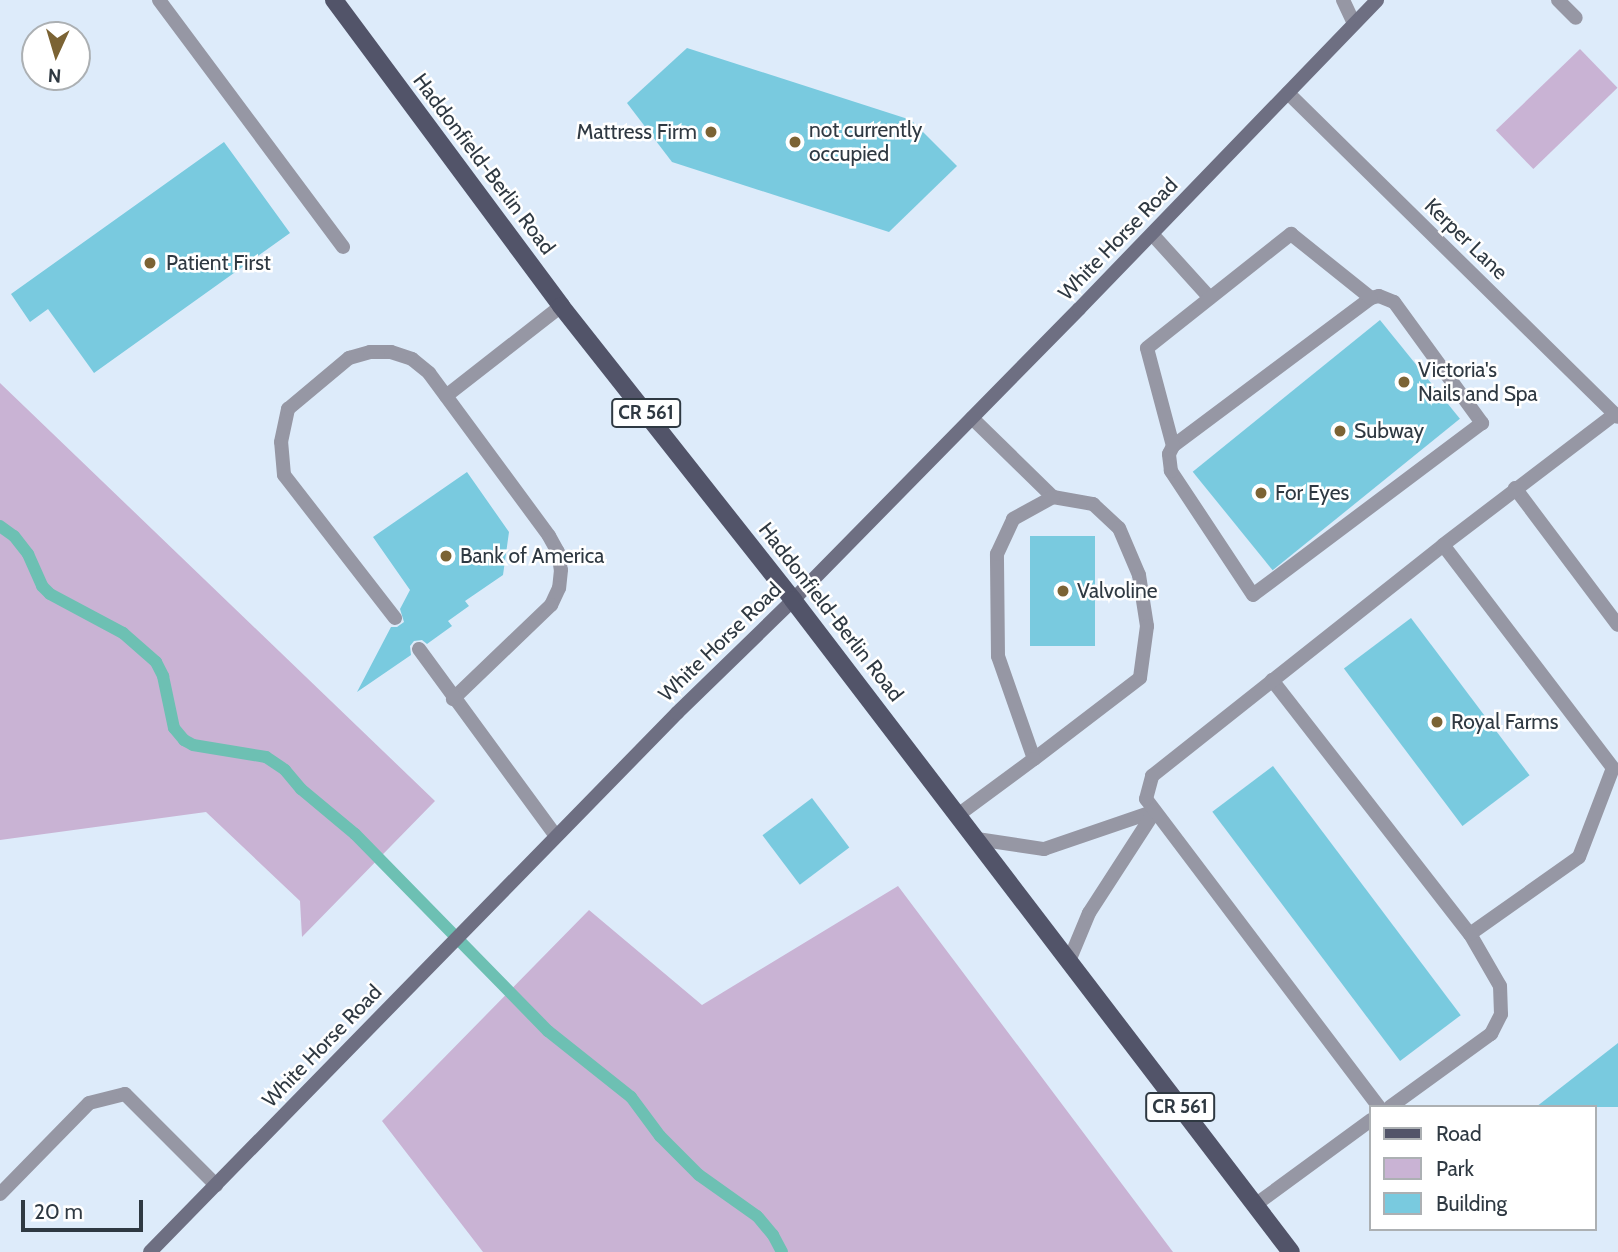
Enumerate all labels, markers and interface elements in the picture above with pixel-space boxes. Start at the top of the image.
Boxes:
north arrow [21,21,91,91]
text: N [47,64,62,87]
street label: Haddonfield-Berlin Road [408,69,560,259]
place label: not currently occupied [809,117,922,167]
place label: Mattress Firm [576,119,697,145]
marker: Mattress Firm [703,124,719,140]
marker: not currently occupied [787,134,803,150]
street label: White Horse Road [1053,172,1183,306]
street label: Kerper Lane [1419,193,1513,285]
place label: Patient First [166,250,271,276]
marker: Patient First [140,253,160,273]
place label: Victoria's Nails and Spa [1418,357,1538,407]
marker: Victoria's Nails and Spa [1396,374,1412,390]
road number: CR 561 [611,398,681,428]
place label: Subway [1354,418,1424,444]
marker: Subway [1332,423,1348,439]
place label: For Eyes [1275,480,1349,506]
marker: For Eyes [1253,485,1269,501]
street label: Haddonfield-Berlin Road [753,518,909,706]
place label: Bank of America [460,543,604,569]
marker: Bank of America [438,548,454,564]
street label: White Horse Road [653,577,787,707]
place label: Valvoline [1077,578,1157,604]
marker: Valvoline [1055,583,1071,599]
place label: Royal Farms [1451,709,1558,735]
marker: Royal Farms [1429,714,1445,730]
street label: White Horse Road [257,979,387,1113]
road number: CR 561 [1145,1092,1215,1122]
legend [1370,1105,1597,1231]
text: Road [1436,1121,1482,1146]
text: Park [1436,1156,1474,1181]
scale bar [24,1186,147,1230]
text: Building [1436,1191,1507,1216]
text: 20 m [34,1199,83,1224]

